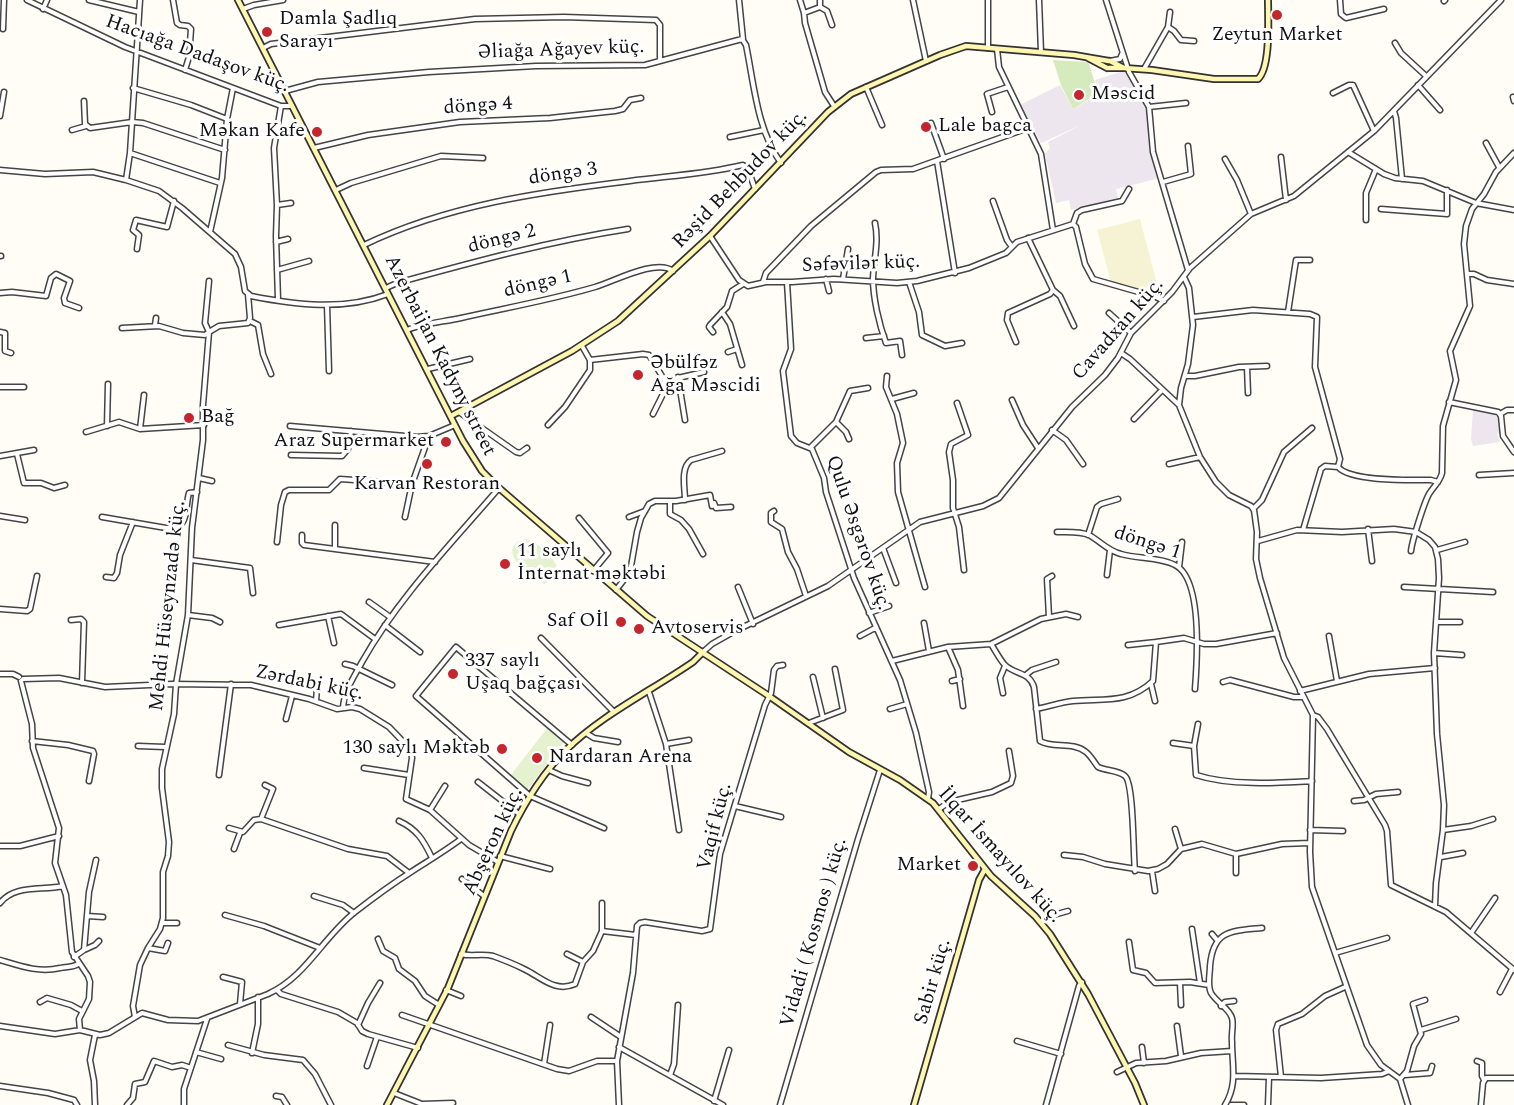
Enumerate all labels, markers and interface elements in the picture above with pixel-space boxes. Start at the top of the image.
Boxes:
place label: Damla Şadlıq Sarayı [279,8,397,55]
marker: Zeytun Market [1270,8,1284,22]
street label: Hacıağa Dadaşov küç. [102,11,292,99]
place label: Zeytun Market [1211,24,1343,48]
marker: Damla Şadlıq Sarayı [260,25,274,39]
street label: Əliağa Ağayev küç. [477,36,645,66]
place label: Məscid [1091,83,1156,107]
marker: Məscid [1072,88,1086,102]
street label: döngə 4 [443,93,513,121]
street label: Rəşid Behbudov küç. [668,105,814,255]
place label: Lale bagca [938,115,1032,139]
place label: Məkan Kafe [199,120,305,144]
marker: Lale bagca [919,120,933,134]
marker: Məkan Kafe [310,125,324,139]
street label: döngə 3 [527,158,599,192]
street label: döngə 2 [466,220,538,260]
street label: Azerbaijan Kadyny street [378,251,500,461]
street label: Səfəvilər küç. [802,251,920,279]
street label: döngə 1 [502,266,574,304]
street label: Cavadxan küç. [1068,274,1170,386]
place label: Əbülfəz Ağa Məscidi [650,352,761,399]
marker: Əbülfəz Ağa Məscidi [631,368,645,382]
place label: Bağ [201,406,235,430]
marker: Bağ [182,411,196,425]
place label: Araz Supermarket [273,430,434,454]
marker: Araz Supermarket [439,435,453,449]
street label: Qulu Əsgərov küç. [819,452,895,614]
marker: Karvan Restoran [420,457,434,471]
place label: Karvan Restoran [354,473,500,497]
street label: Mehdi Hüseynzadə küç. [146,499,192,713]
street label: döngə 1 [1111,522,1183,566]
place label: 11 saylı İnternat məktəbi [517,540,666,587]
marker: 11 saylı İnternat məktəbi [498,557,512,571]
place label: Saf Oİl [547,610,609,634]
marker: Saf Oİl [614,615,628,629]
place label: Avtoservis [651,617,744,641]
marker: Avtoservis [632,622,646,636]
place label: 337 saylı Uşaq bağçası [465,650,581,697]
street label: Zərdabi küç. [253,661,365,707]
marker: 337 saylı Uşaq bağçası [446,667,460,681]
place label: 130 saylı Məktəb [342,737,490,761]
marker: 130 saylı Məktəb [495,742,509,756]
place label: Nardaran Arena [549,746,692,770]
marker: Nardaran Arena [530,751,544,765]
street label: Vaqif küç. [694,781,738,873]
street label: İlqar İsmayılov küç. [932,783,1066,929]
street label: Abşeron küç. [459,784,529,900]
street label: Vidadi ( Kosmos ) küç. [776,835,854,1031]
place label: Market [897,854,961,878]
marker: Market [966,859,980,873]
street label: Sabir küç. [910,937,958,1027]

